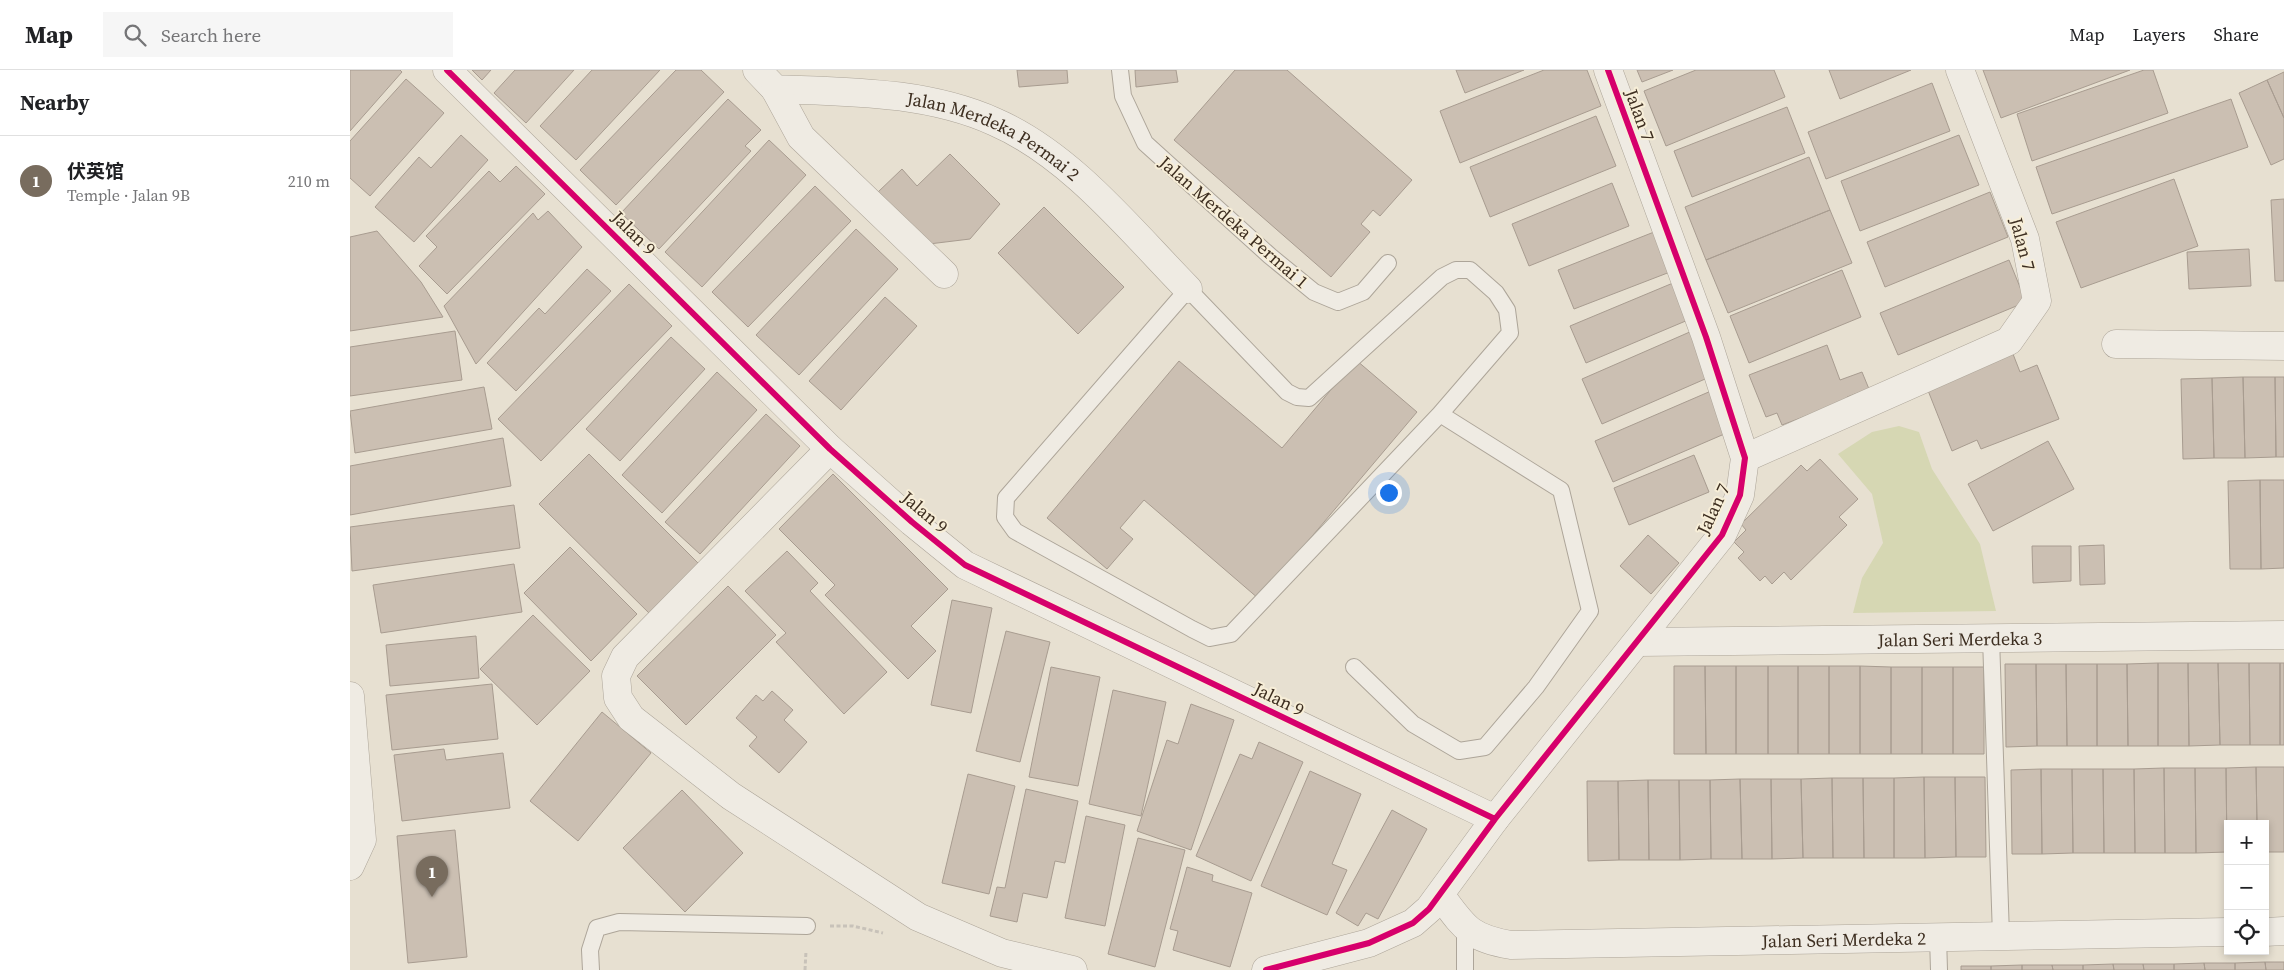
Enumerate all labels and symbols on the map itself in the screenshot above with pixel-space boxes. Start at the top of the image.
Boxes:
street label: Jalan Merdeka Permai 2 [904,85,1086,186]
street label: Jalan 7 [1619,85,1661,145]
street label: Jalan Merdeka Permai 1 [1153,149,1314,294]
street label: Jalan 9 [605,204,662,261]
street label: Jalan 7 [2004,214,2042,273]
street label: Jalan 7 [1690,479,1736,540]
your location [1376,480,1402,506]
street label: Jalan 9 [896,484,954,539]
street label: Jalan Seri Merdeka 3 [1877,625,2042,652]
street label: Jalan 9 [1248,676,1309,722]
pin: 1 [416,856,448,897]
street label: Jalan Seri Merdeka 2 [1760,925,1926,953]

